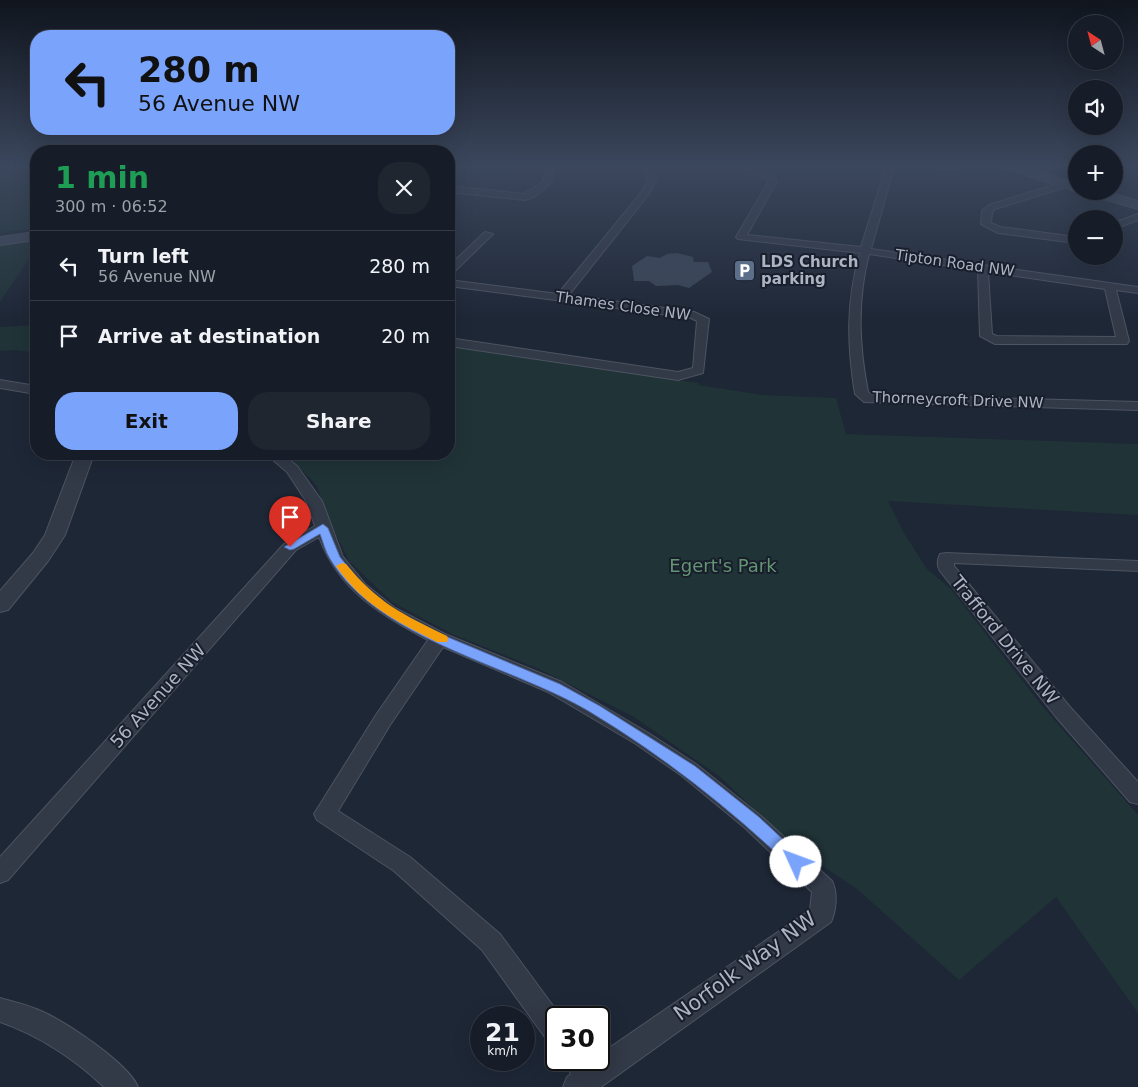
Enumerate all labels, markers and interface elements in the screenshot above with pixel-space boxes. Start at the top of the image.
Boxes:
north arrow [1068,15,1122,70]
map controls [1068,15,1123,265]
icon: left [55,50,120,115]
text: 280 m [138,50,260,90]
button: sound [1068,80,1123,135]
text: 56 Avenue NW [138,91,300,116]
button: + [1068,145,1123,200]
text: 1 min [55,160,149,195]
button: close [378,162,430,214]
text: 300 m · 06:52 [55,197,168,216]
button: − [1068,210,1123,265]
text: Turn left [98,245,189,267]
street label: Tipton Road NW [893,246,1016,280]
icon: left [55,252,83,280]
place label: LDS Church parking [761,253,858,288]
text: 280 m [369,255,430,277]
parking icon: LDS Church parking [733,259,757,283]
text: 56 Avenue NW [98,267,216,286]
street label: Thames Close NW [553,287,692,324]
icon: arrive [55,322,83,350]
text: Arrive at destination [98,325,320,347]
text: 20 m [381,325,430,347]
street label: Thorneycroft Drive NW [871,388,1044,412]
button: Exit [55,392,238,450]
button: Share [248,392,430,450]
pin [269,496,311,547]
icon: arrive [276,503,304,531]
park label: Egert's Park [669,555,777,576]
street label: Trafford Drive NW [946,570,1064,708]
street label: 56 Avenue NW [105,639,210,752]
position arrow [769,835,821,887]
street label: Norfolk Way NW [669,906,821,1026]
speed limit sign: 30 [545,1006,610,1071]
text: 21 [485,1018,520,1047]
text: km/h [487,1044,518,1058]

